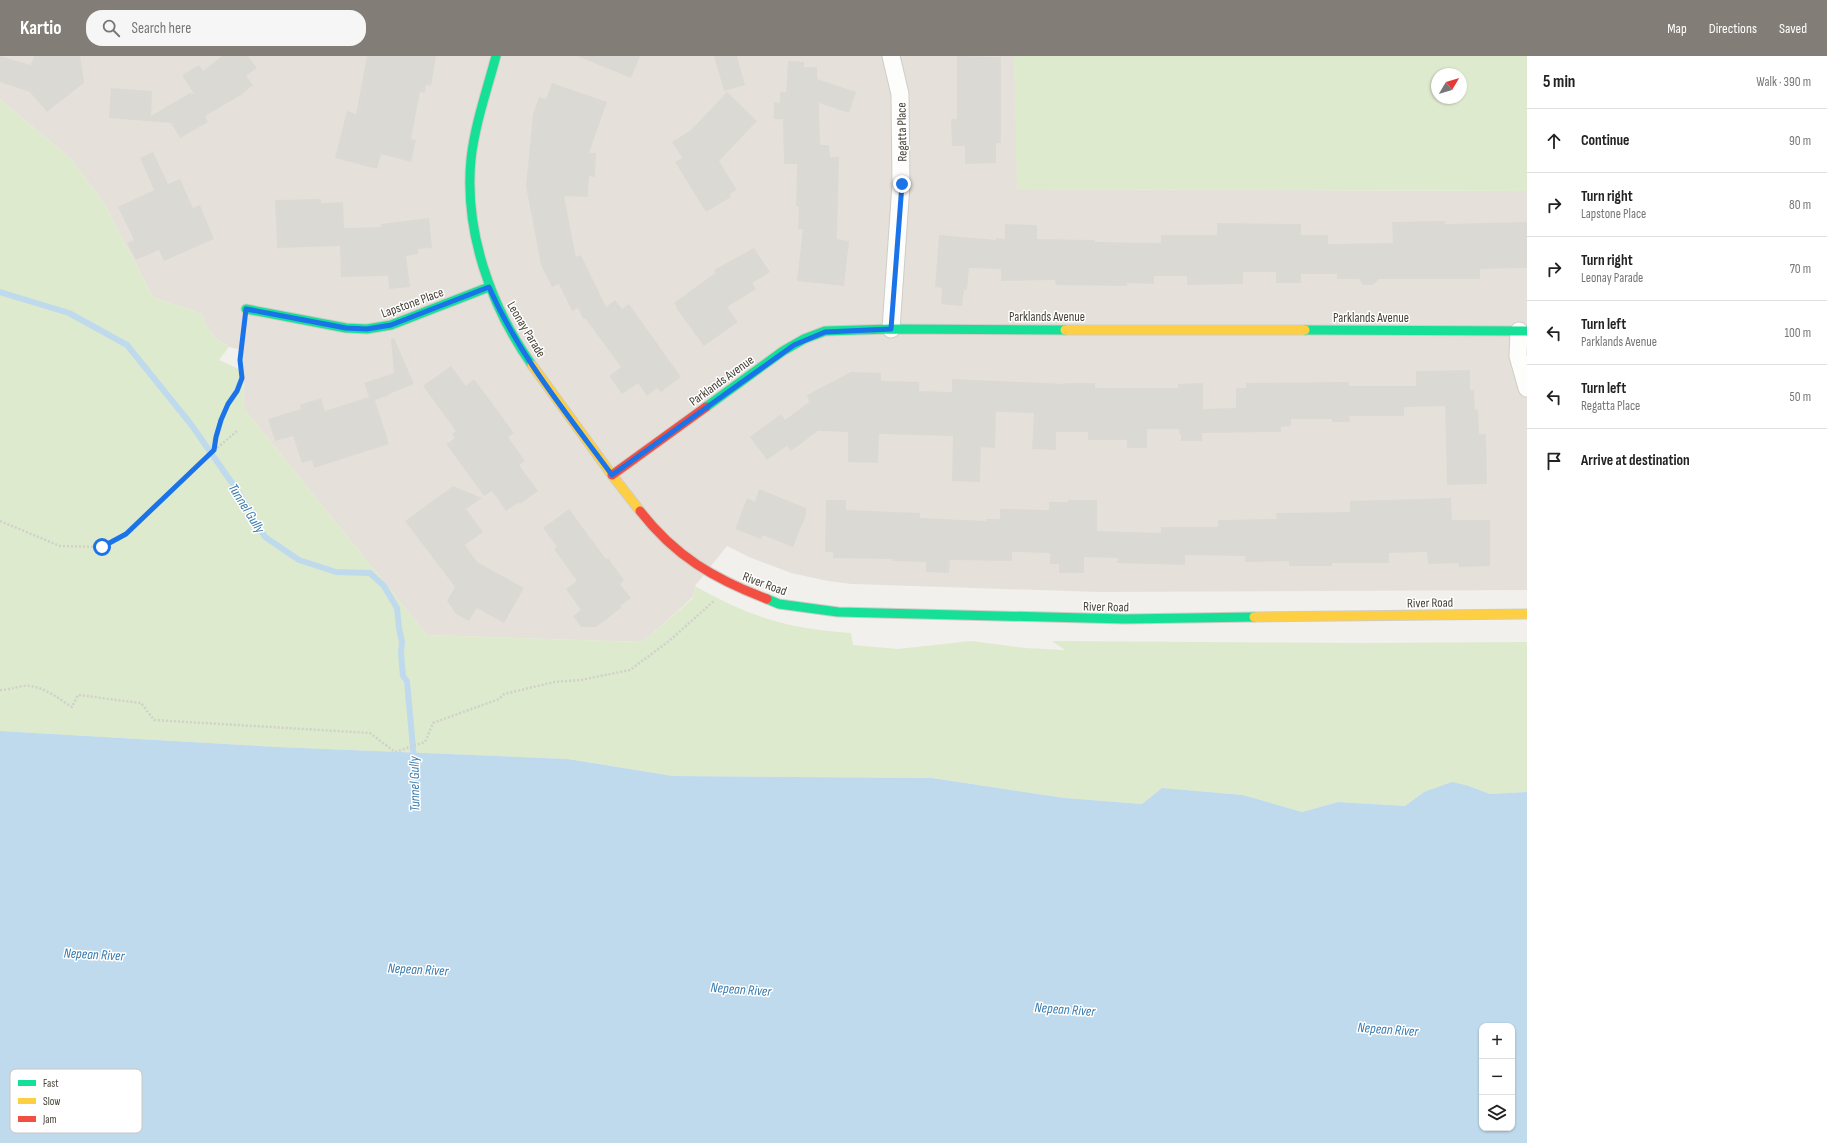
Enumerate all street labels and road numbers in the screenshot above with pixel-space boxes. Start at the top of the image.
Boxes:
street label: Regatta Place [893,102,911,162]
street label: Lapstone Place [379,284,446,322]
street label: Leonay Parade [503,299,549,360]
street label: Parklands Avenue [1009,309,1085,325]
street label: Parklands Avenue [1333,310,1409,326]
street label: Parklands Avenue [686,352,757,410]
street label: River Road [740,569,789,599]
street label: River Road [1407,595,1453,611]
street label: River Road [1083,599,1129,615]

